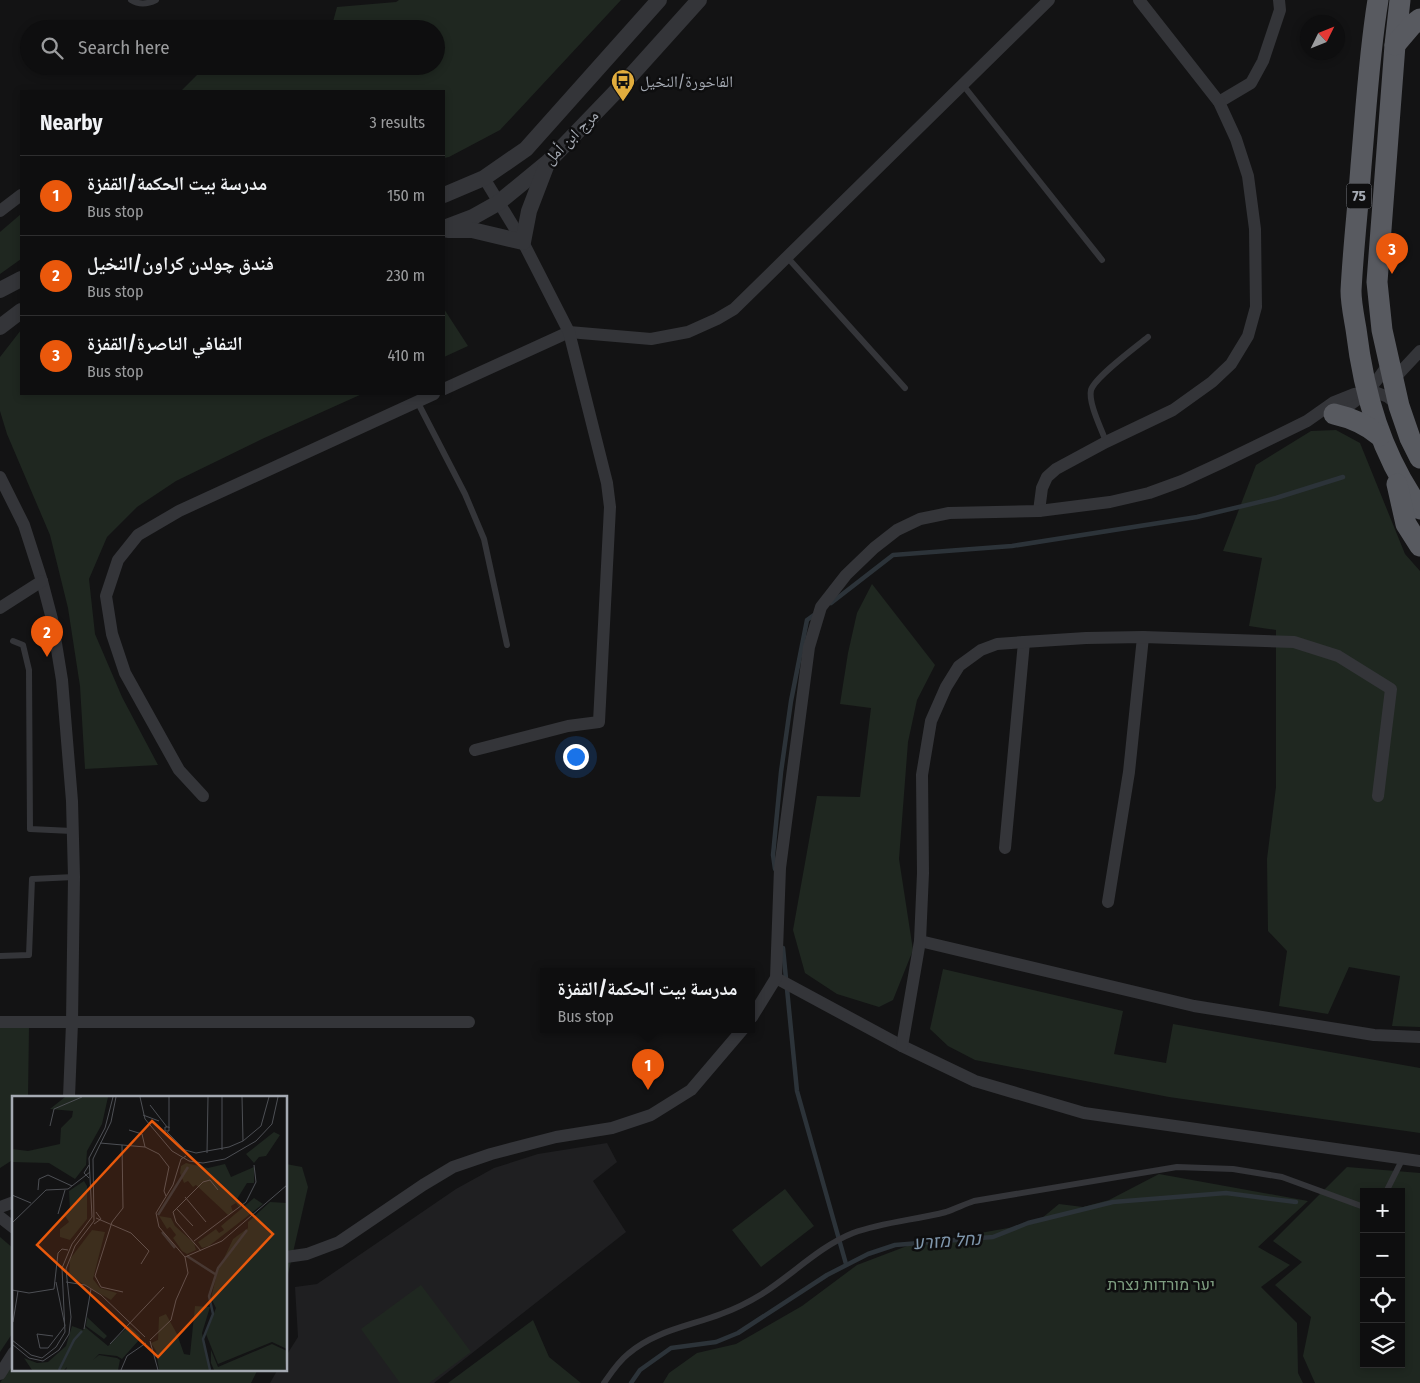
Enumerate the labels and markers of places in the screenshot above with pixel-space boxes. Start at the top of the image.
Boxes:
bus stop icon: الفاخورة/النخيل [610,68,636,102]
place label: الفاخورة/النخيل [640,72,733,92]
pin: 3 [1376,233,1408,274]
pin: 2 [31,616,63,657]
pin: 1 [632,1049,664,1090]

